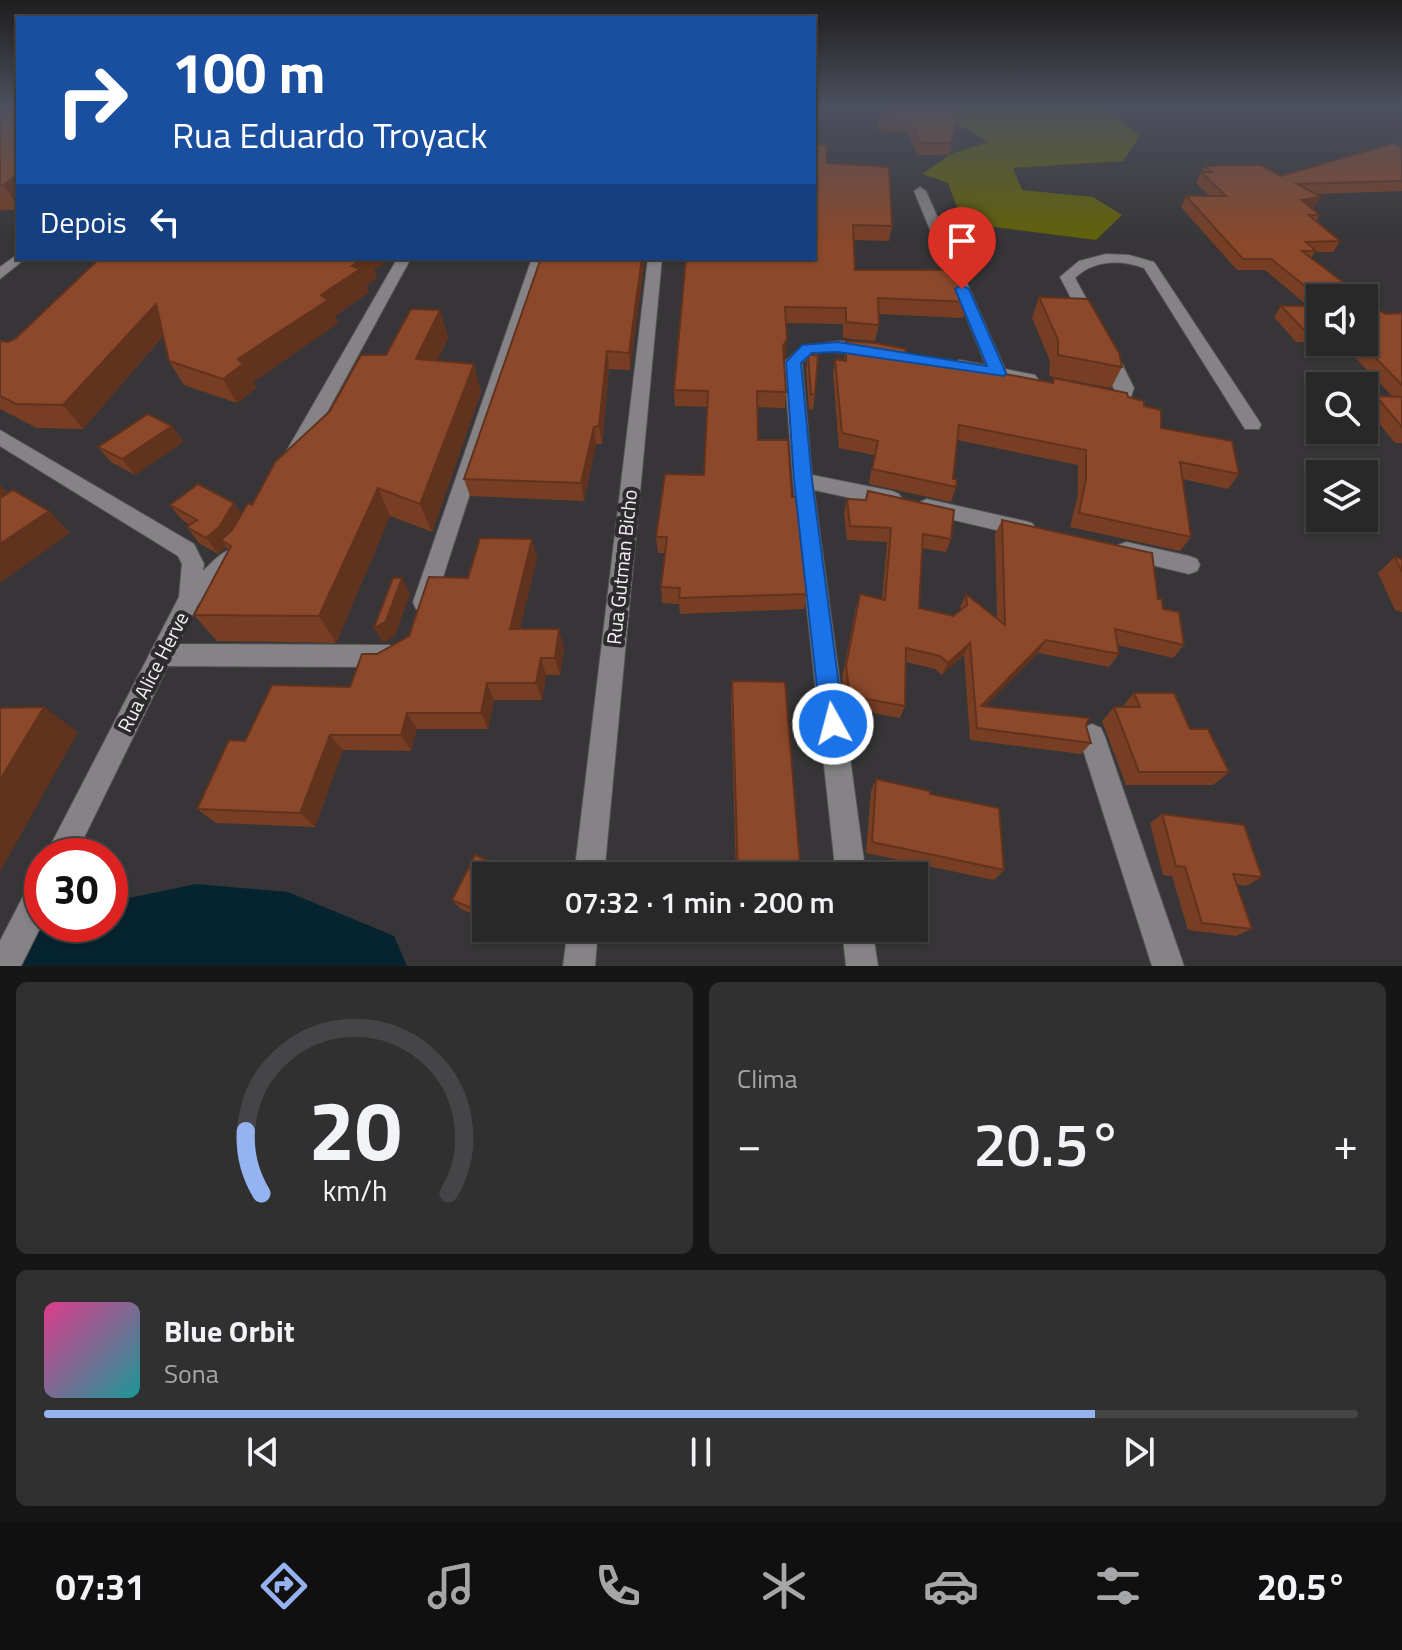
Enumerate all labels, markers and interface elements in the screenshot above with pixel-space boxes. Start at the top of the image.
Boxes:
text: 100 m [172,30,325,115]
icon: right [40,48,144,152]
text: Rua Eduardo Troyack [172,107,488,162]
text: Depois [40,199,127,245]
icon: left [143,200,187,244]
pin [928,207,996,289]
icon: arrive [940,219,984,263]
map controls [1306,284,1378,532]
button: sound [1306,284,1378,356]
button: search [1306,372,1378,444]
button: layers [1306,460,1378,532]
street label: Rua Gutman Bicho [598,488,645,646]
street label: Rua Alice Herve [109,606,196,737]
position arrow [791,682,875,766]
speed limit sign: 30 [24,838,128,942]
text: 07:32 · 1 min · 200 m [565,879,835,925]
text: Clima [737,1059,798,1098]
text: 20 [308,1066,401,1192]
text: 20.5° [973,1098,1122,1189]
text: − [737,1110,762,1177]
text: + [1333,1110,1358,1177]
text: km/h [322,1169,387,1212]
text: Blue Orbit [164,1308,295,1354]
text: Sona [164,1354,219,1393]
icon: previous [241,1430,285,1474]
icon: pause [679,1430,723,1474]
icon: next [1117,1430,1161,1474]
icon: directions [256,1558,312,1614]
icon: music [423,1558,479,1614]
icon: phone [590,1558,646,1614]
icon: climate [756,1558,812,1614]
icon: car [923,1558,979,1614]
icon: filters [1090,1558,1146,1614]
text: 07:31 [55,1559,145,1614]
text: 20.5° [1257,1559,1347,1614]

